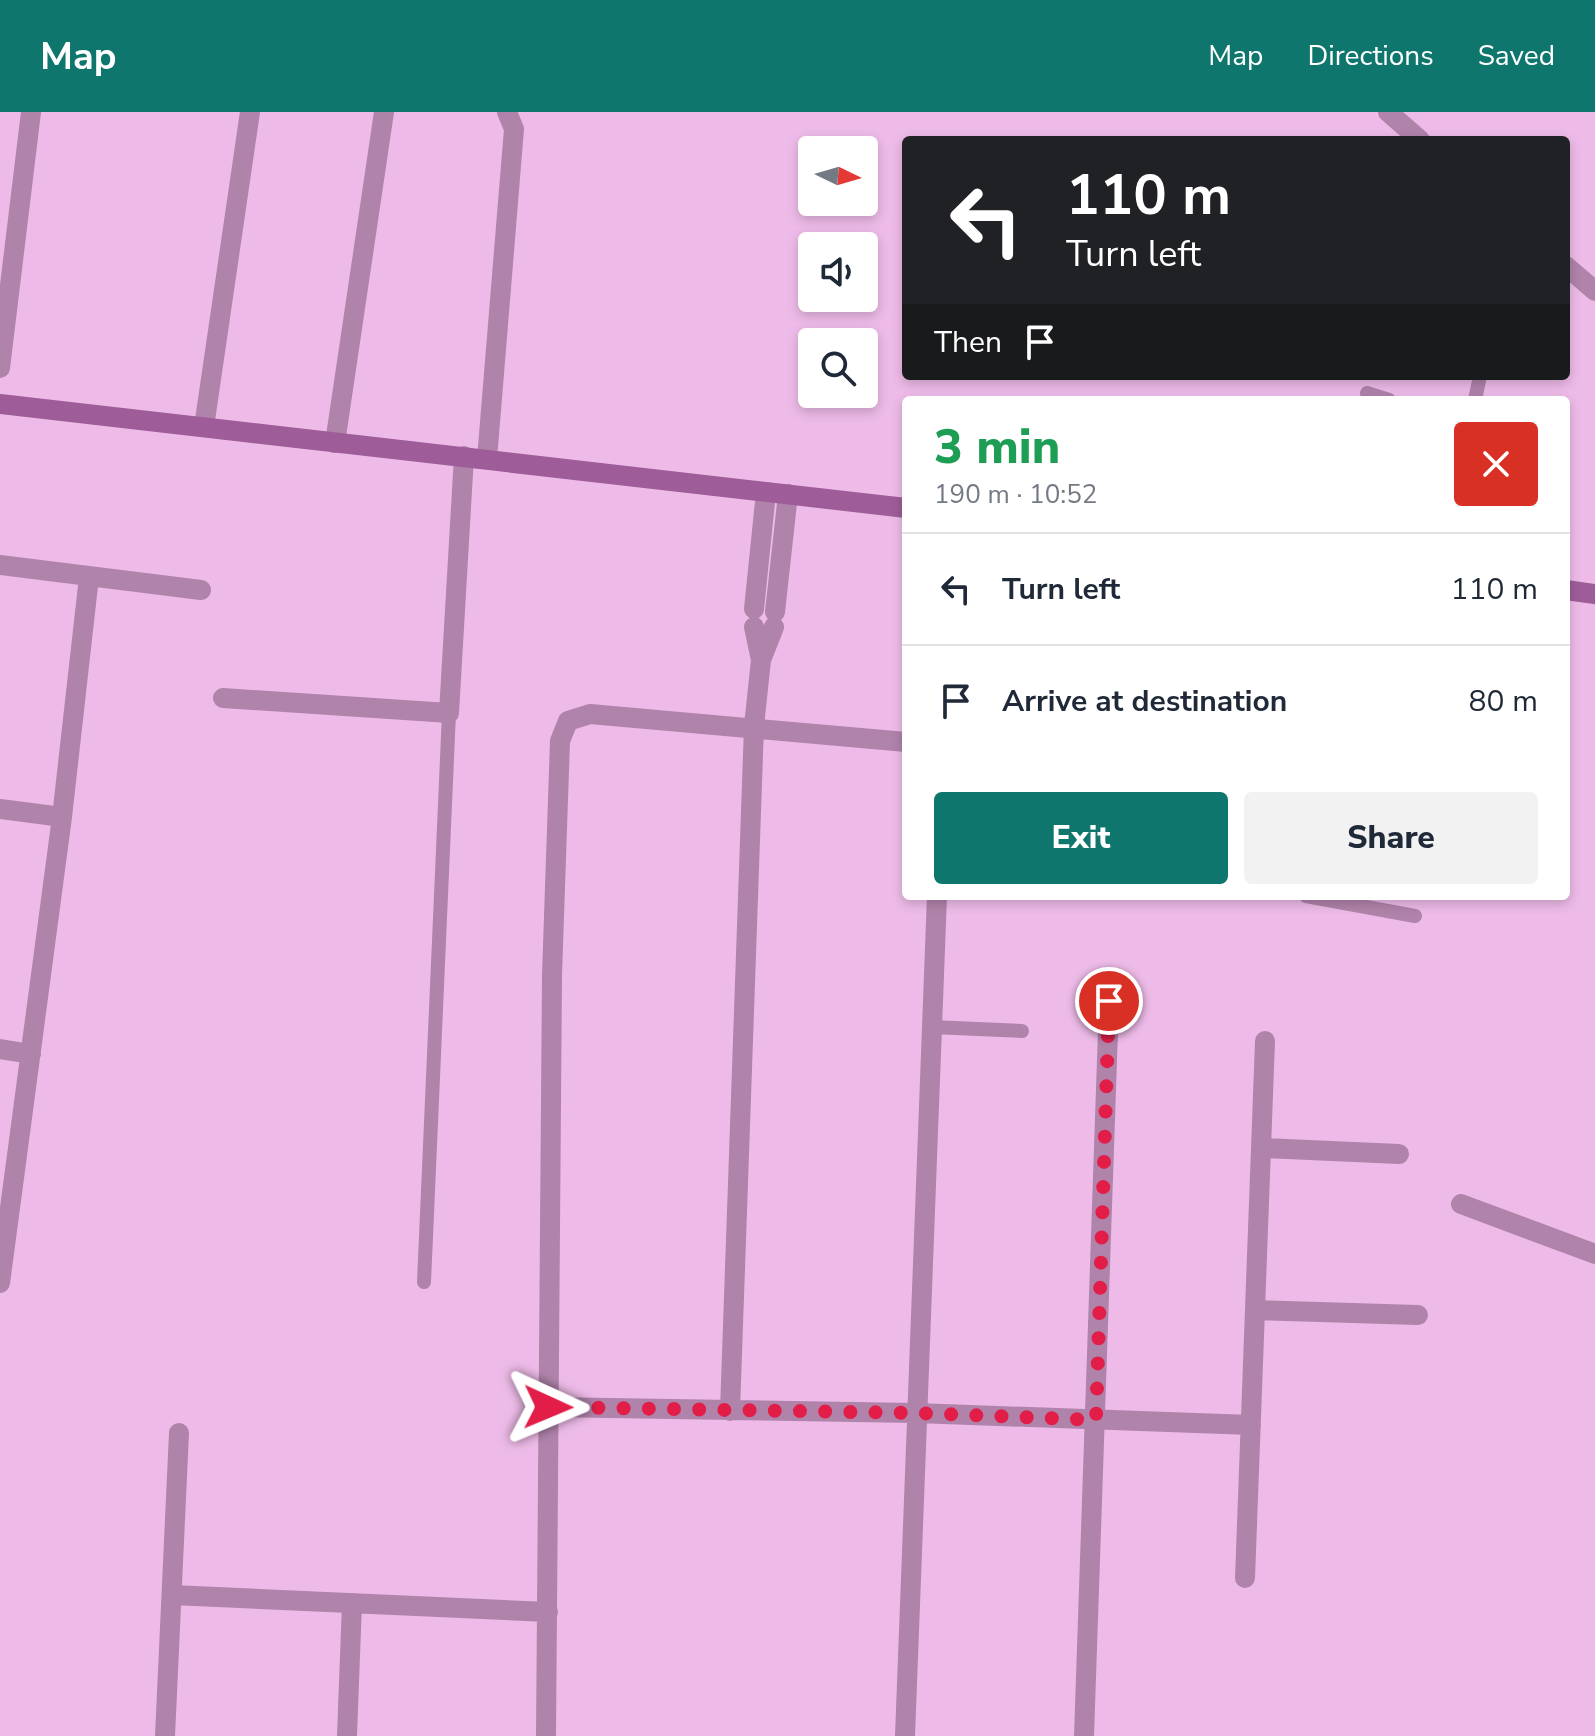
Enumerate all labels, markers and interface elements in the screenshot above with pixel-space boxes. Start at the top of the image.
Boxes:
text: Map [40,31,117,82]
text: Map [1208,37,1263,75]
text: Directions [1307,37,1434,75]
text: Saved [1478,37,1555,75]
north arrow [798,136,878,216]
map controls [798,136,878,408]
text: 110 m [1066,157,1231,234]
icon: left [934,168,1038,272]
text: Turn left [1066,230,1201,279]
button: sound [798,232,878,312]
icon: arrive [1018,320,1062,364]
text: Then [934,322,1002,363]
button: search [798,328,878,408]
text: 3 min [934,414,1060,480]
button: close [1454,422,1538,506]
text: 190 m · 10:52 [934,477,1097,512]
icon: left [934,567,978,611]
text: Turn left [1002,569,1120,610]
text: 110 m [1451,569,1538,610]
icon: arrive [934,679,978,723]
text: Arrive at destination [1002,681,1287,722]
text: 80 m [1469,681,1538,722]
button: Exit [934,792,1228,884]
button: Share [1244,792,1538,884]
pin [1075,967,1143,1035]
icon: arrive [1087,979,1131,1023]
position arrow [506,1365,590,1449]

